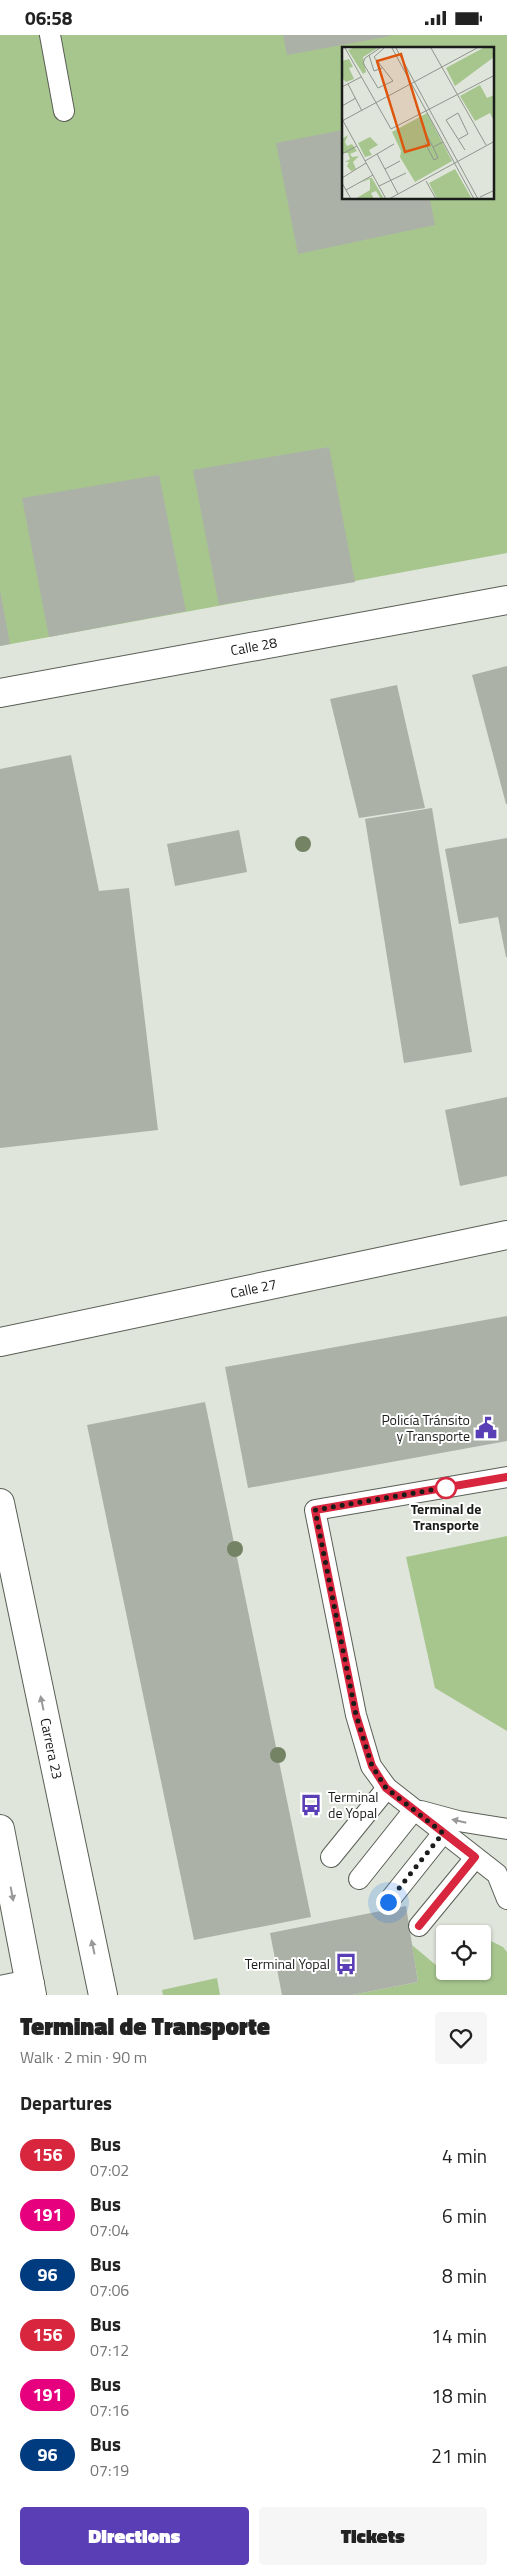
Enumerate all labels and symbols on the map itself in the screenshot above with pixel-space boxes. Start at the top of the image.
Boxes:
inset map [342,47,494,200]
street label: Calle 28 [229,631,279,661]
street label: Calle 27 [228,1273,278,1303]
place label: Policía Tránsito y Transporte [381,1409,470,1446]
public building icon: Policía Tránsito y Transporte [473,1415,499,1441]
marker: Terminal de Transporte [435,1477,457,1499]
place label: Terminal de Transporte [411,1498,481,1535]
one-way arrow [37,1694,45,1710]
street label: Carrera 23 [35,1716,69,1781]
place label: Terminal de Yopal [328,1786,379,1823]
bus stop icon: Terminal de Yopal [298,1792,324,1818]
one-way arrow [451,1817,466,1825]
one-way arrow [9,1886,17,1902]
your location [376,1890,401,1915]
one-way arrow [88,1939,96,1955]
bus stop icon: Terminal Yopal [333,1951,359,1977]
place label: Terminal Yopal [245,1953,330,1974]

